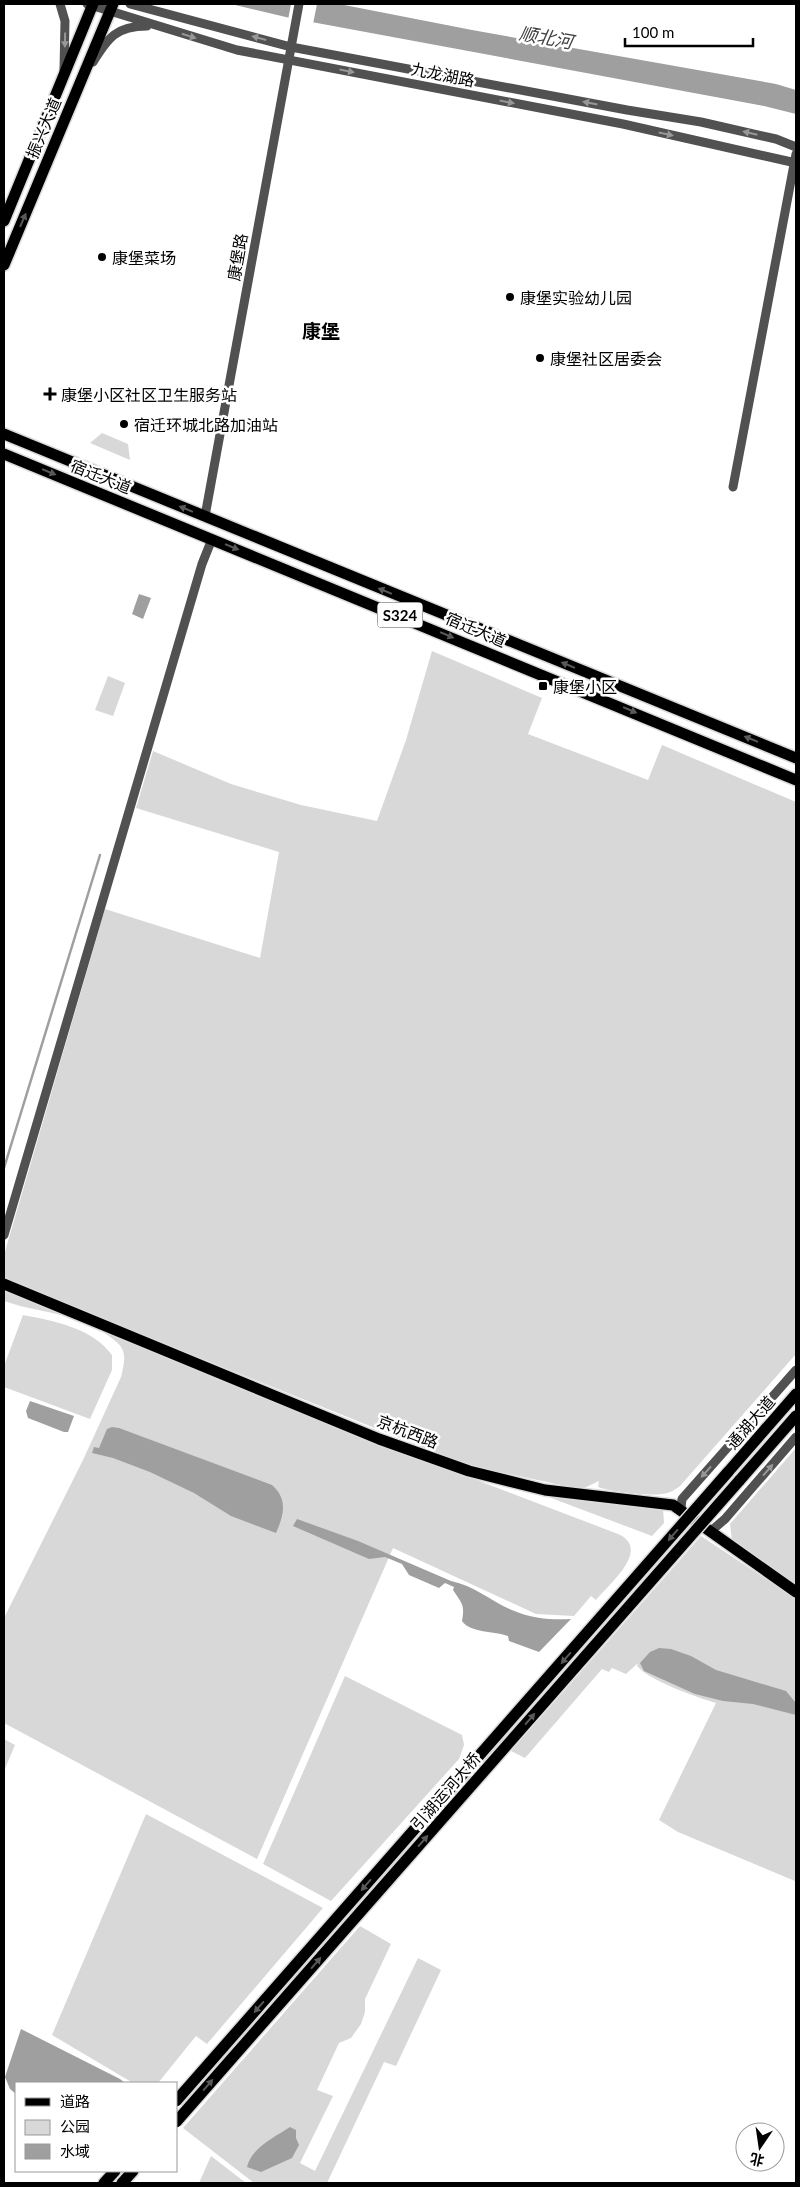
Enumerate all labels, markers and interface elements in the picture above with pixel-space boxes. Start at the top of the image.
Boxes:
scale bar [625,15,752,47]
water label: 顺北河 [518,21,577,53]
text: 100 m [632,23,674,41]
one-way arrow [61,32,69,48]
one-way arrow [182,32,197,40]
one-way arrow [251,34,266,42]
street label: 九龙湖路 [410,59,476,89]
one-way arrow [340,68,356,76]
street label: 振兴大道 [22,95,64,161]
one-way arrow [499,98,515,106]
one-way arrow [581,99,597,107]
one-way arrow [742,129,757,137]
one-way arrow [659,130,674,138]
one-way arrow [19,213,27,227]
street label: 康堡路 [223,232,251,282]
place label: 康堡菜场 [112,248,176,267]
marker: 康堡菜场 [96,251,108,263]
place label: 康堡实验幼儿园 [520,288,632,307]
marker: 康堡实验幼儿园 [504,291,516,303]
district label: 康堡 [302,319,340,342]
place label: 康堡社区居委会 [550,349,662,368]
marker: 康堡社区居委会 [534,352,546,364]
place label: 康堡小区社区卫生服务站 [61,385,237,404]
marker: 康堡小区社区卫生服务站 [43,387,57,401]
place label: 宿迁环城北路加油站 [134,415,278,434]
marker: 宿迁环城北路加油站 [118,418,130,430]
street label: 宿迁大道 [68,455,134,497]
one-way arrow [42,469,56,477]
one-way arrow [178,505,193,513]
one-way arrow [225,543,240,551]
one-way arrow [378,586,392,594]
road number: S324 [378,602,422,628]
street label: 宿迁大道 [443,608,509,650]
one-way arrow [440,631,454,639]
one-way arrow [561,660,575,668]
place label: 康堡小区 [553,677,617,696]
marker: 康堡小区 [537,680,549,692]
one-way arrow [622,707,637,715]
one-way arrow [743,735,758,743]
street label: 通湖大道 [722,1392,778,1452]
street label: 京杭西路 [375,1411,441,1451]
one-way arrow [762,1463,773,1476]
one-way arrow [701,1466,712,1478]
one-way arrow [667,1529,679,1541]
one-way arrow [560,1651,571,1664]
one-way arrow [524,1713,536,1725]
street label: 引湖运河大桥 [406,1749,484,1833]
one-way arrow [417,1835,428,1848]
one-way arrow [360,1878,372,1890]
one-way arrow [310,1957,321,1970]
one-way arrow [253,2000,265,2012]
one-way arrow [203,2079,214,2092]
legend [15,2082,178,2172]
text: 道路 [60,2092,90,2110]
text: 公园 [60,2117,90,2135]
north arrow [735,2122,785,2172]
text: 水域 [60,2142,90,2160]
text: 北 [748,2150,766,2170]

